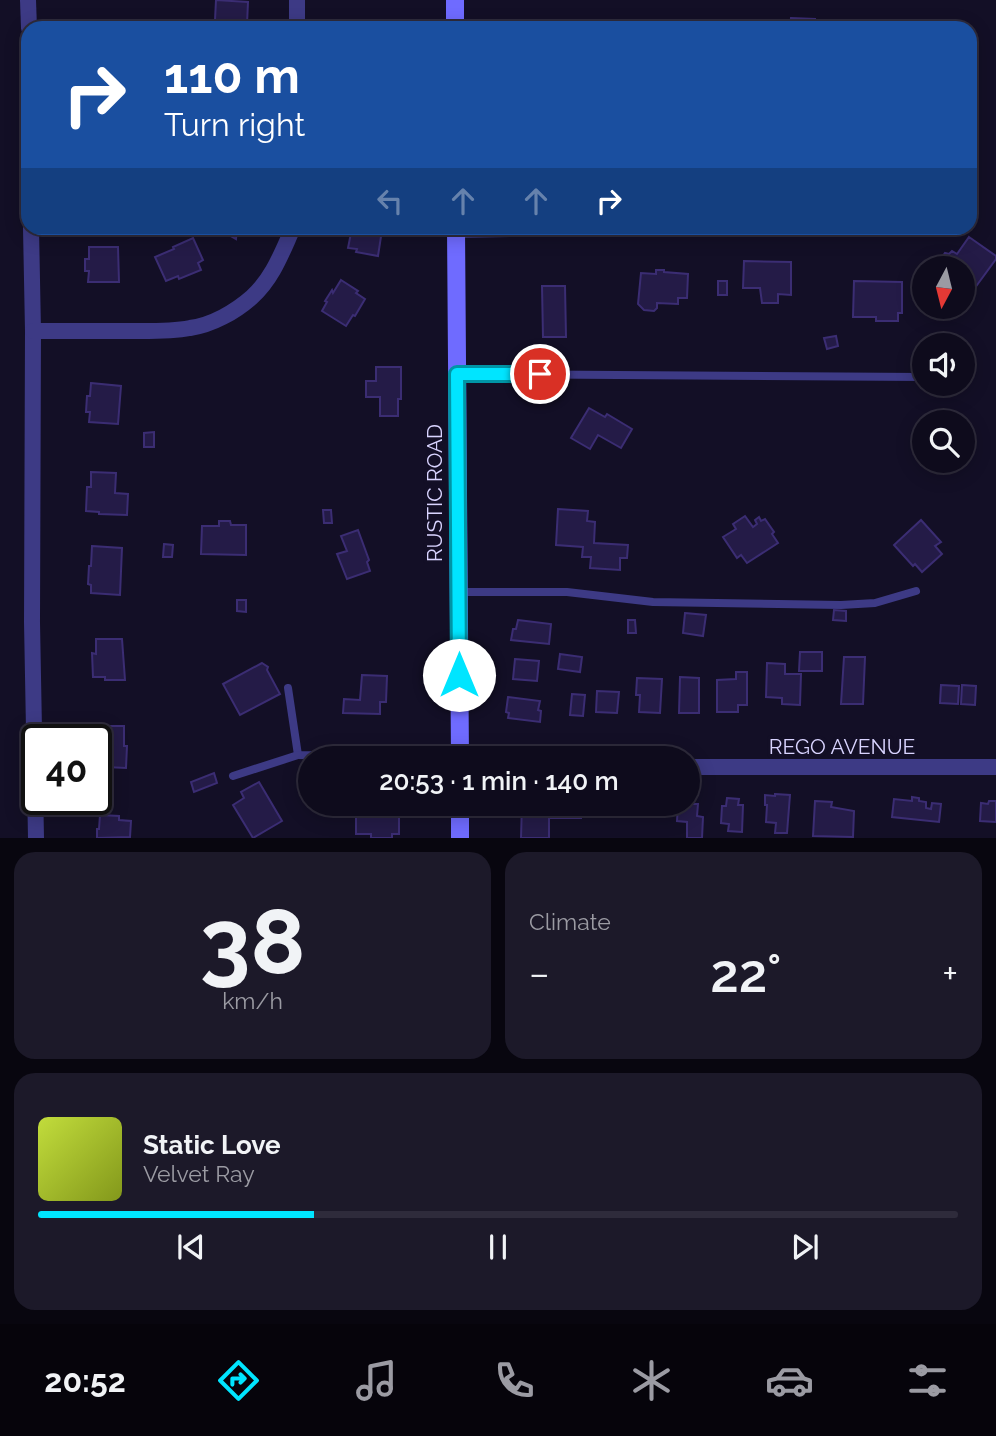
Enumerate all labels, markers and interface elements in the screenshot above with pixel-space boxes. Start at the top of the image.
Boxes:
text: 110 m [164,47,300,104]
icon: right [49,49,140,140]
text: Turn right [164,106,305,143]
icon: left [371,182,409,220]
icon: ahead [444,182,482,220]
icon: ahead [517,182,555,220]
icon: right [590,182,628,220]
north arrow [912,256,975,318]
map controls [912,256,975,473]
button: sound [912,333,975,396]
pin [510,344,570,404]
icon: arrive [521,355,559,393]
button: search [912,410,975,473]
street label: RUSTIC ROAD [422,424,447,562]
position arrow [422,638,496,712]
speed limit sign: 40 [21,724,112,815]
street label: REGO AVENUE [769,734,915,759]
text: 20:53 · 1 min · 140 m [379,766,619,796]
text: 38 [200,888,305,995]
text: Climate [529,908,611,935]
text: 22° [710,943,781,1004]
text: − [529,951,549,996]
text: + [942,951,958,996]
text: km/h [222,987,283,1014]
text: Static Love [143,1130,281,1160]
text: Velvet Ray [143,1160,255,1187]
icon: previous [172,1228,210,1266]
icon: pause [479,1228,517,1266]
icon: next [786,1228,824,1266]
icon: directions [214,1356,263,1405]
icon: music [352,1356,401,1405]
icon: phone [490,1356,539,1405]
icon: climate [627,1356,676,1405]
icon: car [765,1356,814,1405]
icon: filters [903,1356,952,1405]
text: 20:52 [44,1362,126,1399]

